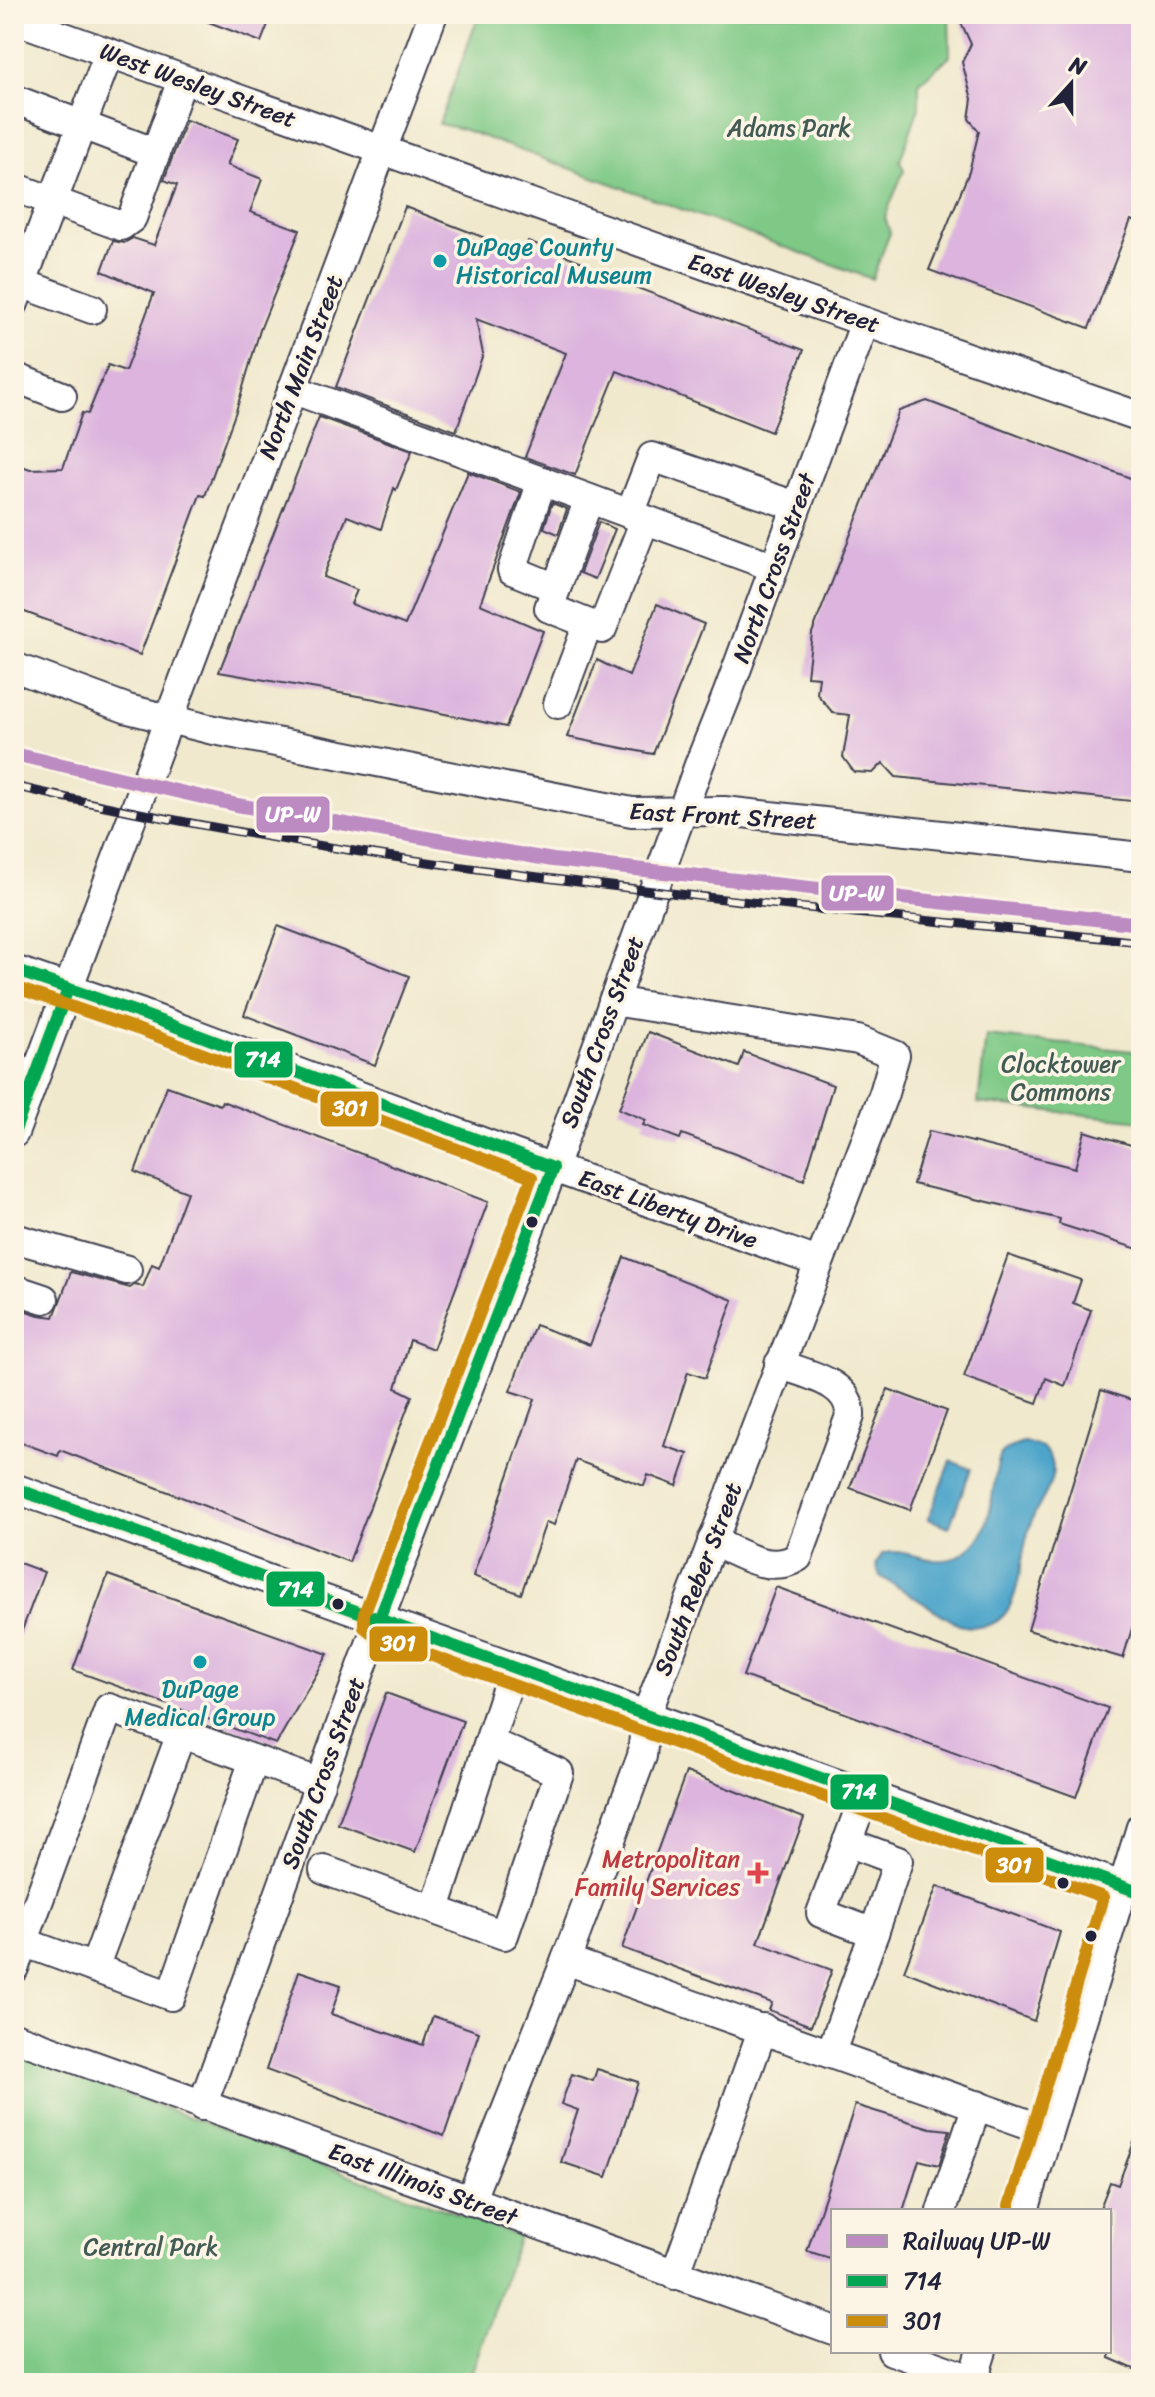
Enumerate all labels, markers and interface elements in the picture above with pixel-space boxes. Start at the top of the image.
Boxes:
street label: West Wesley Street [94,30,302,140]
north arrow [1031,44,1111,124]
text: N [1063,44,1093,87]
park label: Adams Park [726,107,851,149]
place label: DuPage County Historical Museum [456,226,652,296]
street label: East Wesley Street [682,240,886,346]
marker: DuPage County Historical Museum [431,252,449,270]
street label: North Main Street [247,269,355,465]
street label: North Cross Street [720,466,828,669]
street label: East Front Street [628,790,818,842]
line badge: UP-W [255,795,331,834]
text: UP-W [265,795,321,834]
line badge: UP-W [820,874,895,912]
text: UP-W [829,874,885,913]
street label: South Cross Street [548,930,656,1134]
line badge: 714 [233,1040,294,1079]
text: 714 [245,1040,281,1079]
park label: Clocktower Commons [1001,1043,1122,1113]
text: 301 [331,1089,368,1128]
line badge: 301 [319,1090,380,1128]
street label: East Liberty Drive [572,1157,764,1261]
unlabelled marker [524,1214,540,1230]
street label: South Reber Street [642,1476,754,1682]
line badge: 714 [265,1570,326,1608]
text: 714 [278,1570,314,1609]
unlabelled marker [330,1596,346,1612]
text: 301 [379,1624,416,1663]
line badge: 301 [368,1625,429,1663]
marker: DuPage Medical Group [191,1653,209,1671]
place label: DuPage Medical Group [125,1668,276,1738]
street label: South Cross Street [269,1671,377,1875]
text: 714 [841,1772,877,1811]
line badge: 714 [829,1773,890,1811]
place label: Metropolitan Family Services [575,1838,741,1908]
line badge: 301 [984,1846,1045,1884]
text: 301 [995,1846,1032,1885]
marker: Metropolitan Family Services [747,1862,769,1884]
unlabelled marker [1055,1875,1071,1891]
unlabelled marker [1083,1928,1099,1944]
street label: East Illinois Street [323,2130,525,2238]
legend [831,2209,1111,2353]
text: Railway UP-W [903,2220,1051,2262]
park label: Central Park [84,2226,218,2268]
text: 714 [903,2260,942,2302]
text: 301 [903,2300,942,2342]

